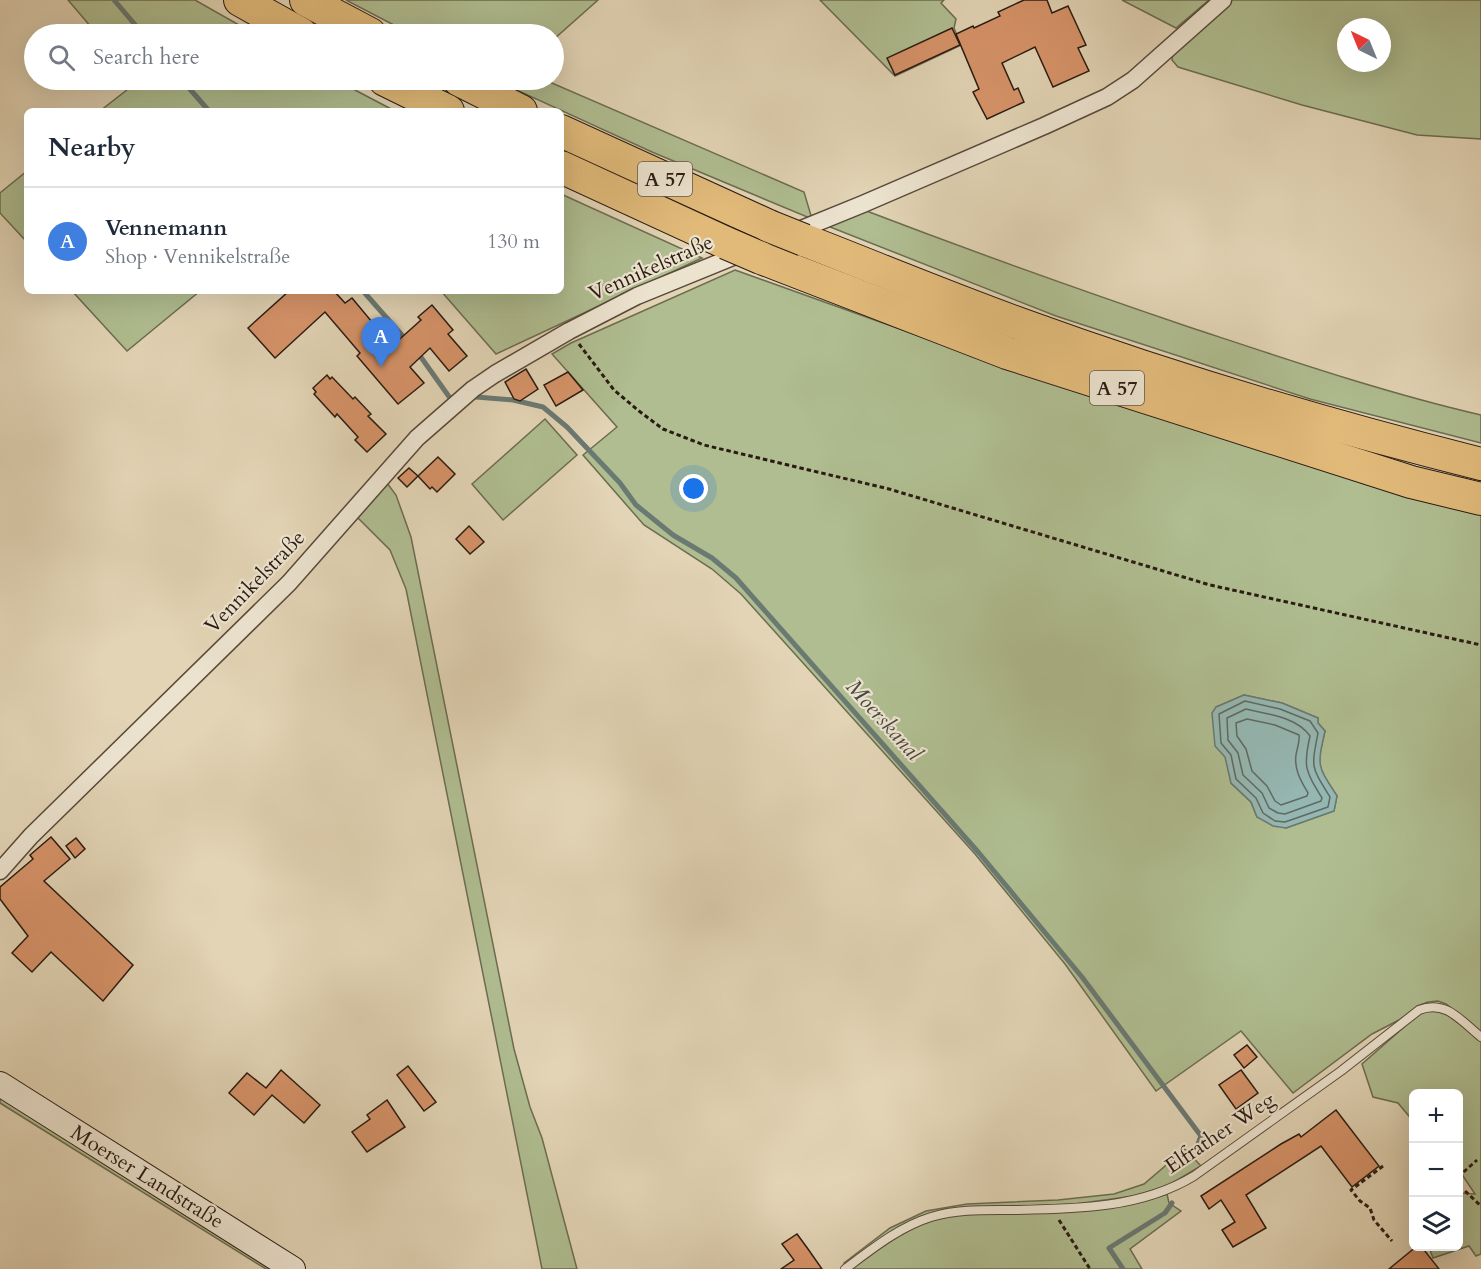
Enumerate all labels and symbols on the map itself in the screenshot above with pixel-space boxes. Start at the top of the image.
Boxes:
north arrow [1337,18,1391,72]
road number: A 57 [638,162,692,196]
street label: Vennikelstraße [584,228,718,308]
pin: A [362,318,400,367]
road number: A 57 [1090,371,1144,405]
your location [679,474,708,503]
street label: Vennikelstraße [198,524,312,640]
water label: Moerskanal [839,672,930,768]
street label: Elfrather Weg [1159,1085,1281,1181]
street label: Moerser Landstraße [65,1118,229,1236]

